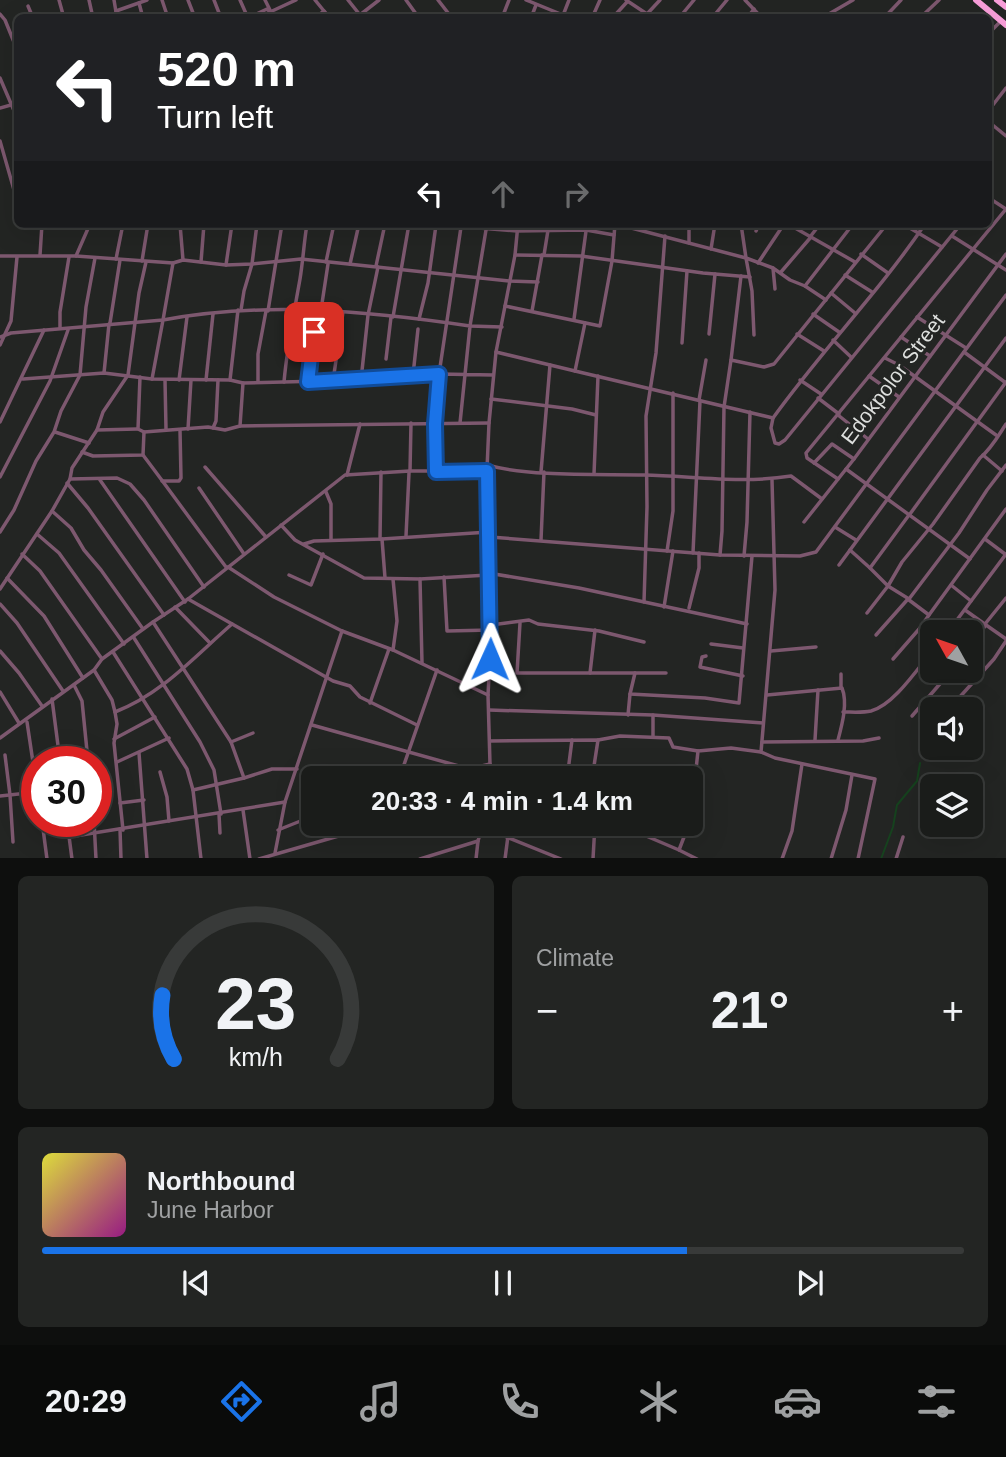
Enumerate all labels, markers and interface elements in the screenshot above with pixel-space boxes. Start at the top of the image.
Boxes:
icon: left [42,42,133,133]
text: 520 m [157,42,296,96]
text: Turn left [157,99,273,135]
icon: left [411,175,449,213]
icon: ahead [484,175,522,213]
icon: right [557,175,595,213]
pin [284,302,344,362]
street label: Edokpolor Street [836,309,949,448]
icon: arrive [295,313,333,351]
north arrow [920,620,984,682]
map controls [920,620,983,837]
position arrow [453,622,527,696]
button: sound [920,697,983,760]
speed limit sign: 30 [21,746,112,837]
button: layers [920,774,983,837]
text: 20:33 · 4 min · 1.4 km [371,786,633,816]
text: Climate [536,945,614,971]
text: 23 [216,963,296,1044]
text: 21° [711,981,789,1039]
text: − [536,990,558,1032]
text: + [942,990,964,1032]
text: km/h [229,1042,283,1070]
text: Northbound [147,1166,296,1196]
text: June Harbor [147,1197,274,1223]
icon: previous [177,1264,215,1302]
icon: pause [484,1264,522,1302]
icon: next [791,1264,829,1302]
icon: directions [217,1377,266,1426]
icon: music [356,1377,405,1426]
icon: phone [495,1377,544,1426]
icon: climate [634,1377,683,1426]
icon: car [773,1377,822,1426]
icon: filters [912,1377,961,1426]
text: 20:29 [45,1383,127,1419]

